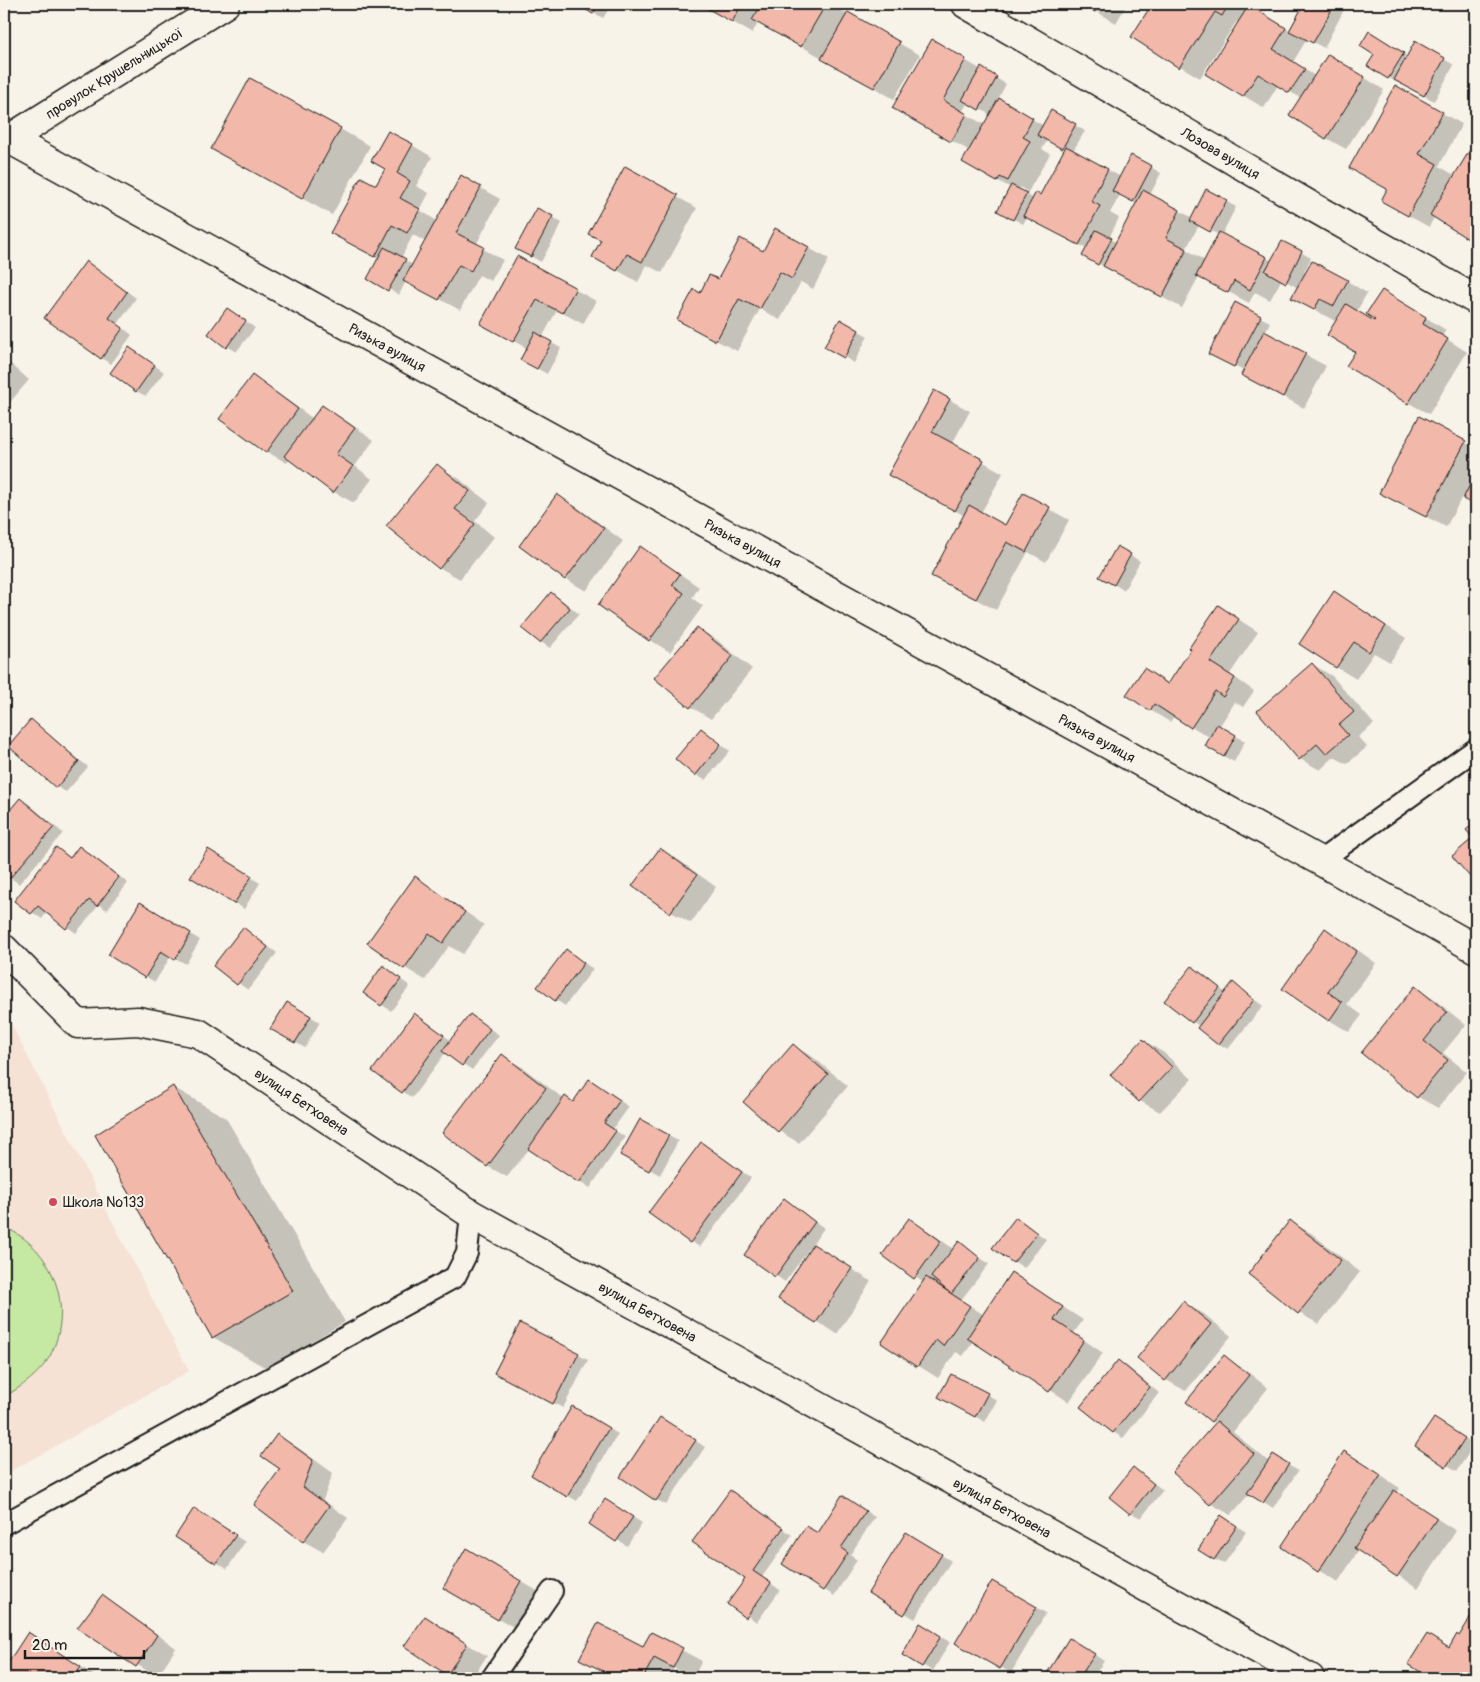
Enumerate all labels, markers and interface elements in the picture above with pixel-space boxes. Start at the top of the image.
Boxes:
street label: провулок Крушельницької [42,24,186,122]
street label: Лозова вулиця [1177,123,1263,183]
street label: Ризька вулиця [346,319,429,375]
street label: Ризька вулиця [702,515,784,571]
street label: Ризька вулиця [1056,710,1138,766]
street label: вулиця Бетховена [252,1065,352,1139]
place label: Школа №133 [63,1194,144,1211]
marker: Школа №133 [47,1196,59,1208]
street label: вулиця Бетховена [596,1278,699,1346]
street label: вулиця Бетховена [950,1474,1054,1542]
scale bar [25,1627,144,1659]
text: 20 m [32,1636,67,1655]

